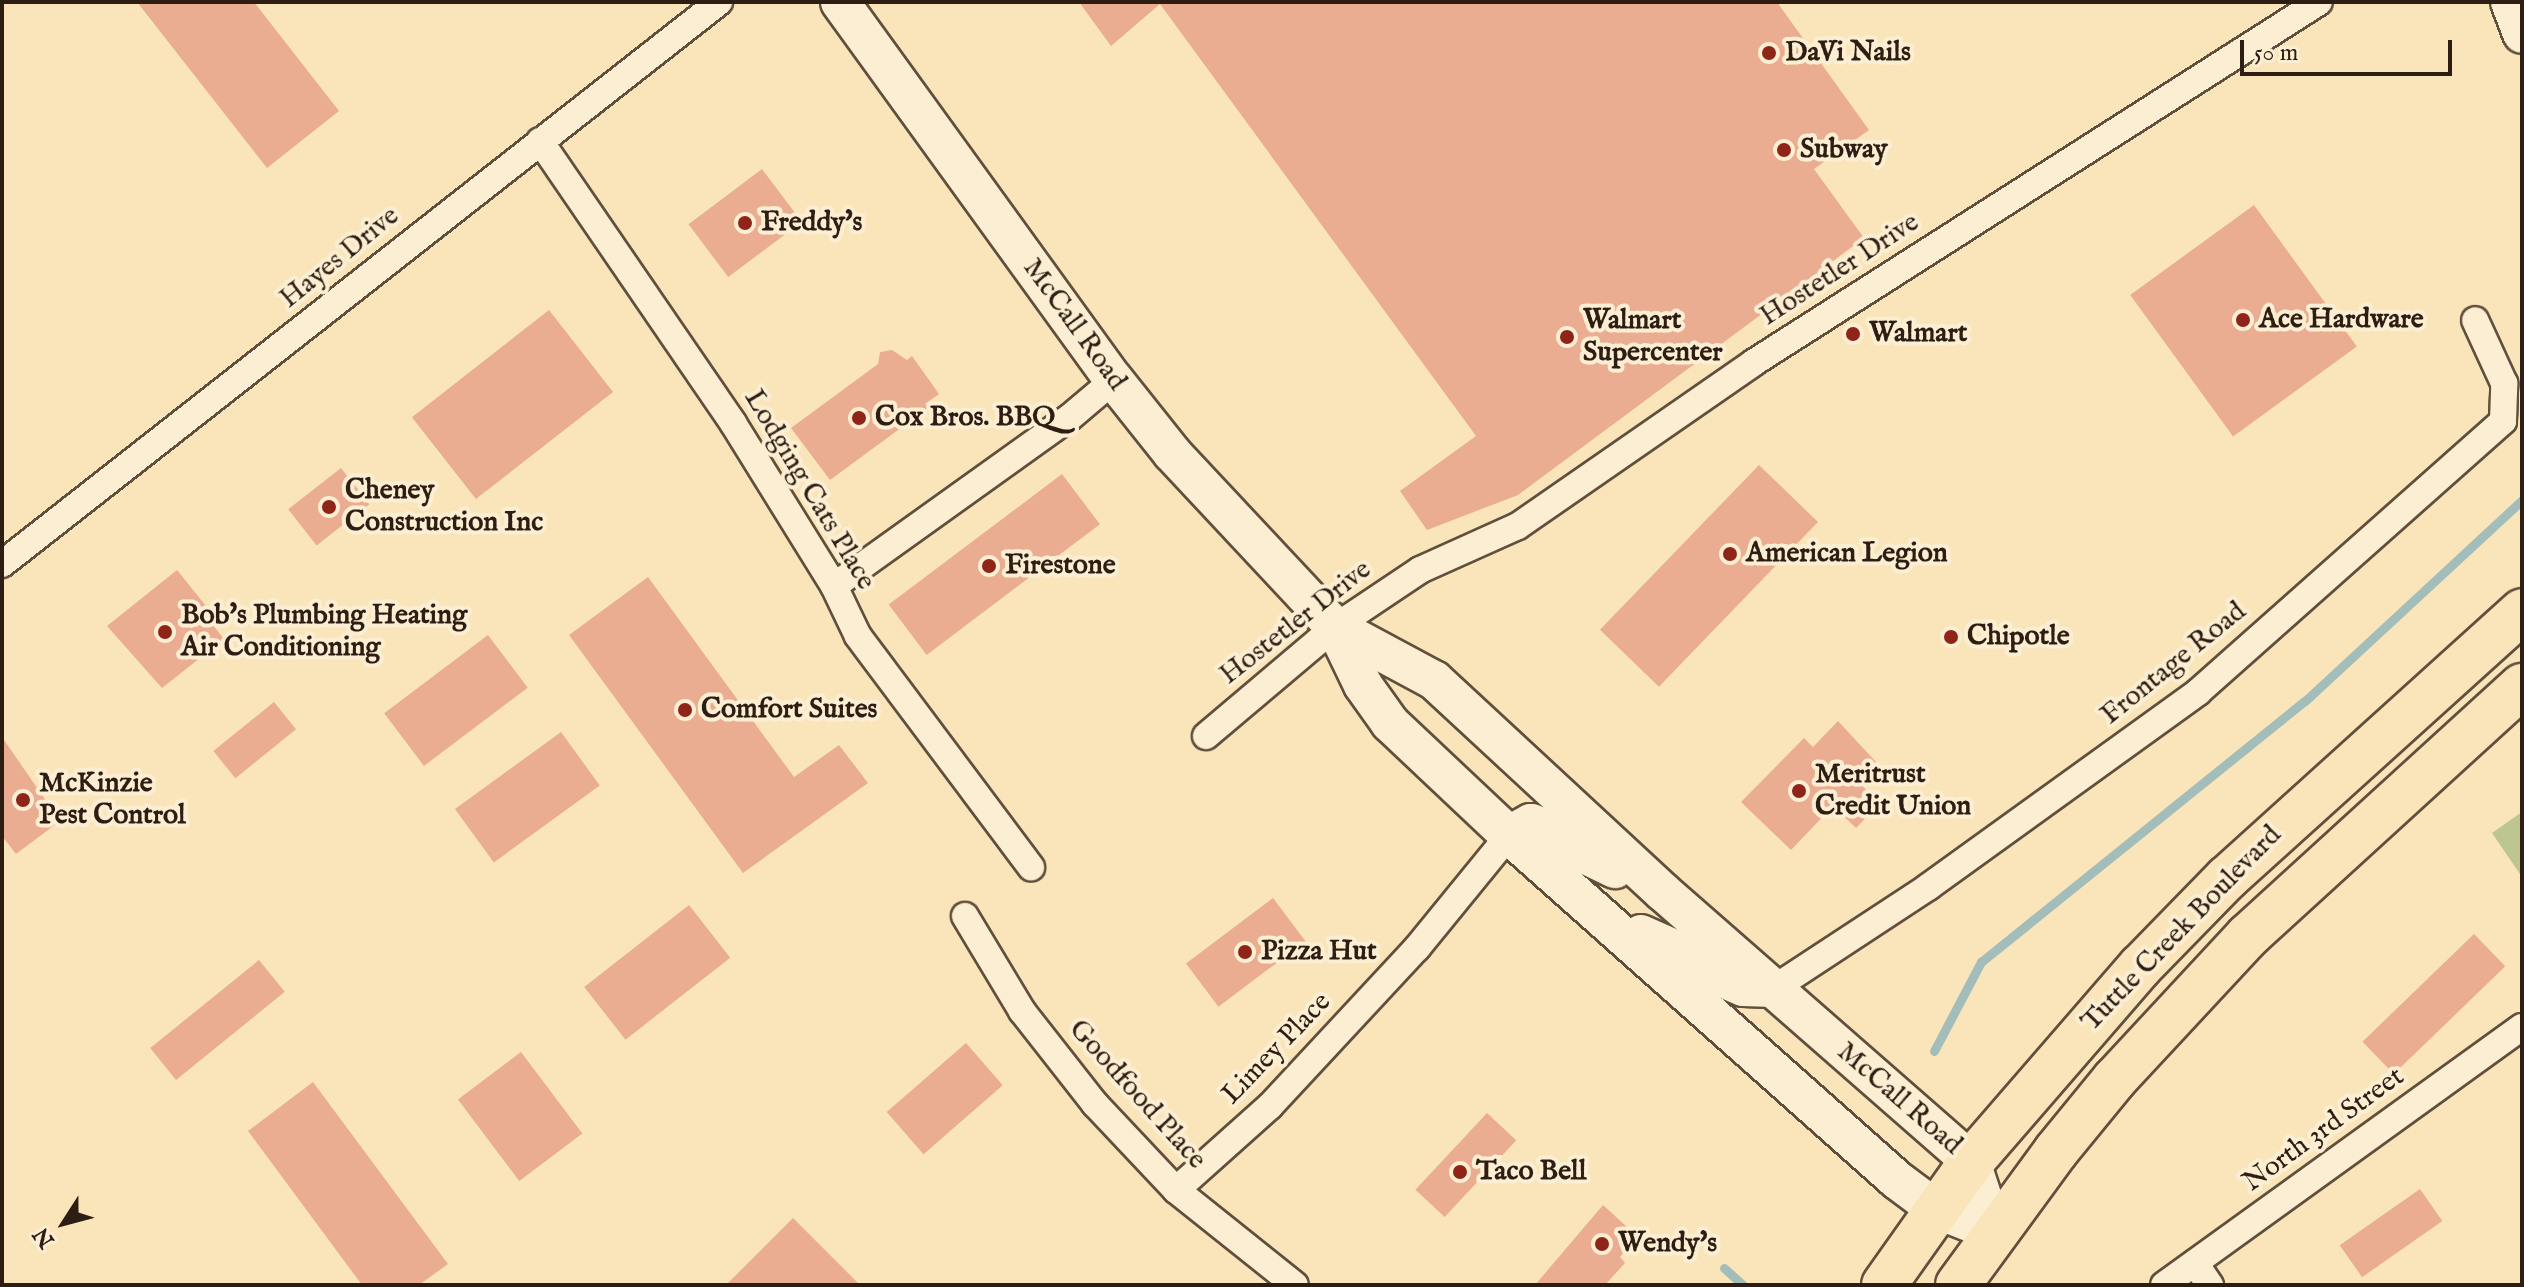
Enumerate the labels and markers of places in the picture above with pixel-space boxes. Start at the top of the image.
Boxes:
place label: DaVi Nails [1785,36,1911,70]
marker: DaVi Nails [1760,44,1778,62]
place label: Subway [1800,133,1888,167]
marker: Subway [1775,141,1793,159]
place label: Freddy's [761,206,862,240]
marker: Freddy's [736,214,754,232]
place label: Ace Hardware [2259,303,2424,337]
place label: Walmart Supercenter [1583,304,1723,370]
marker: Ace Hardware [2234,311,2252,329]
place label: Walmart [1869,317,1967,351]
marker: Walmart [1844,325,1862,343]
marker: Walmart Supercenter [1558,328,1576,346]
place label: Cox Bros. BBQ [875,401,1055,435]
marker: Cox Bros. BBQ [850,409,868,427]
place label: Cheney Construction Inc [345,474,543,540]
marker: Cheney Construction Inc [320,498,338,516]
place label: American Legion [1746,537,1948,571]
marker: American Legion [1721,545,1739,563]
place label: Firestone [1005,549,1116,583]
marker: Firestone [980,557,998,575]
place label: Bob's Plumbing Heating Air Conditioning [181,599,467,665]
place label: Chipotle [1967,620,2070,654]
marker: Bob's Plumbing Heating Air Conditioning [156,623,174,641]
marker: Chipotle [1942,628,1960,646]
place label: Comfort Suites [701,693,877,727]
marker: Comfort Suites [676,701,694,719]
place label: Meritrust Credit Union [1815,758,1971,824]
place label: McKinzie Pest Control [39,767,186,833]
marker: Meritrust Credit Union [1790,782,1808,800]
marker: McKinzie Pest Control [14,791,32,809]
place label: Pizza Hut [1261,935,1377,969]
marker: Pizza Hut [1236,943,1254,961]
place label: Taco Bell [1476,1155,1586,1189]
marker: Taco Bell [1451,1163,1469,1181]
place label: Wendy's [1618,1227,1717,1261]
marker: Wendy's [1593,1235,1611,1253]

